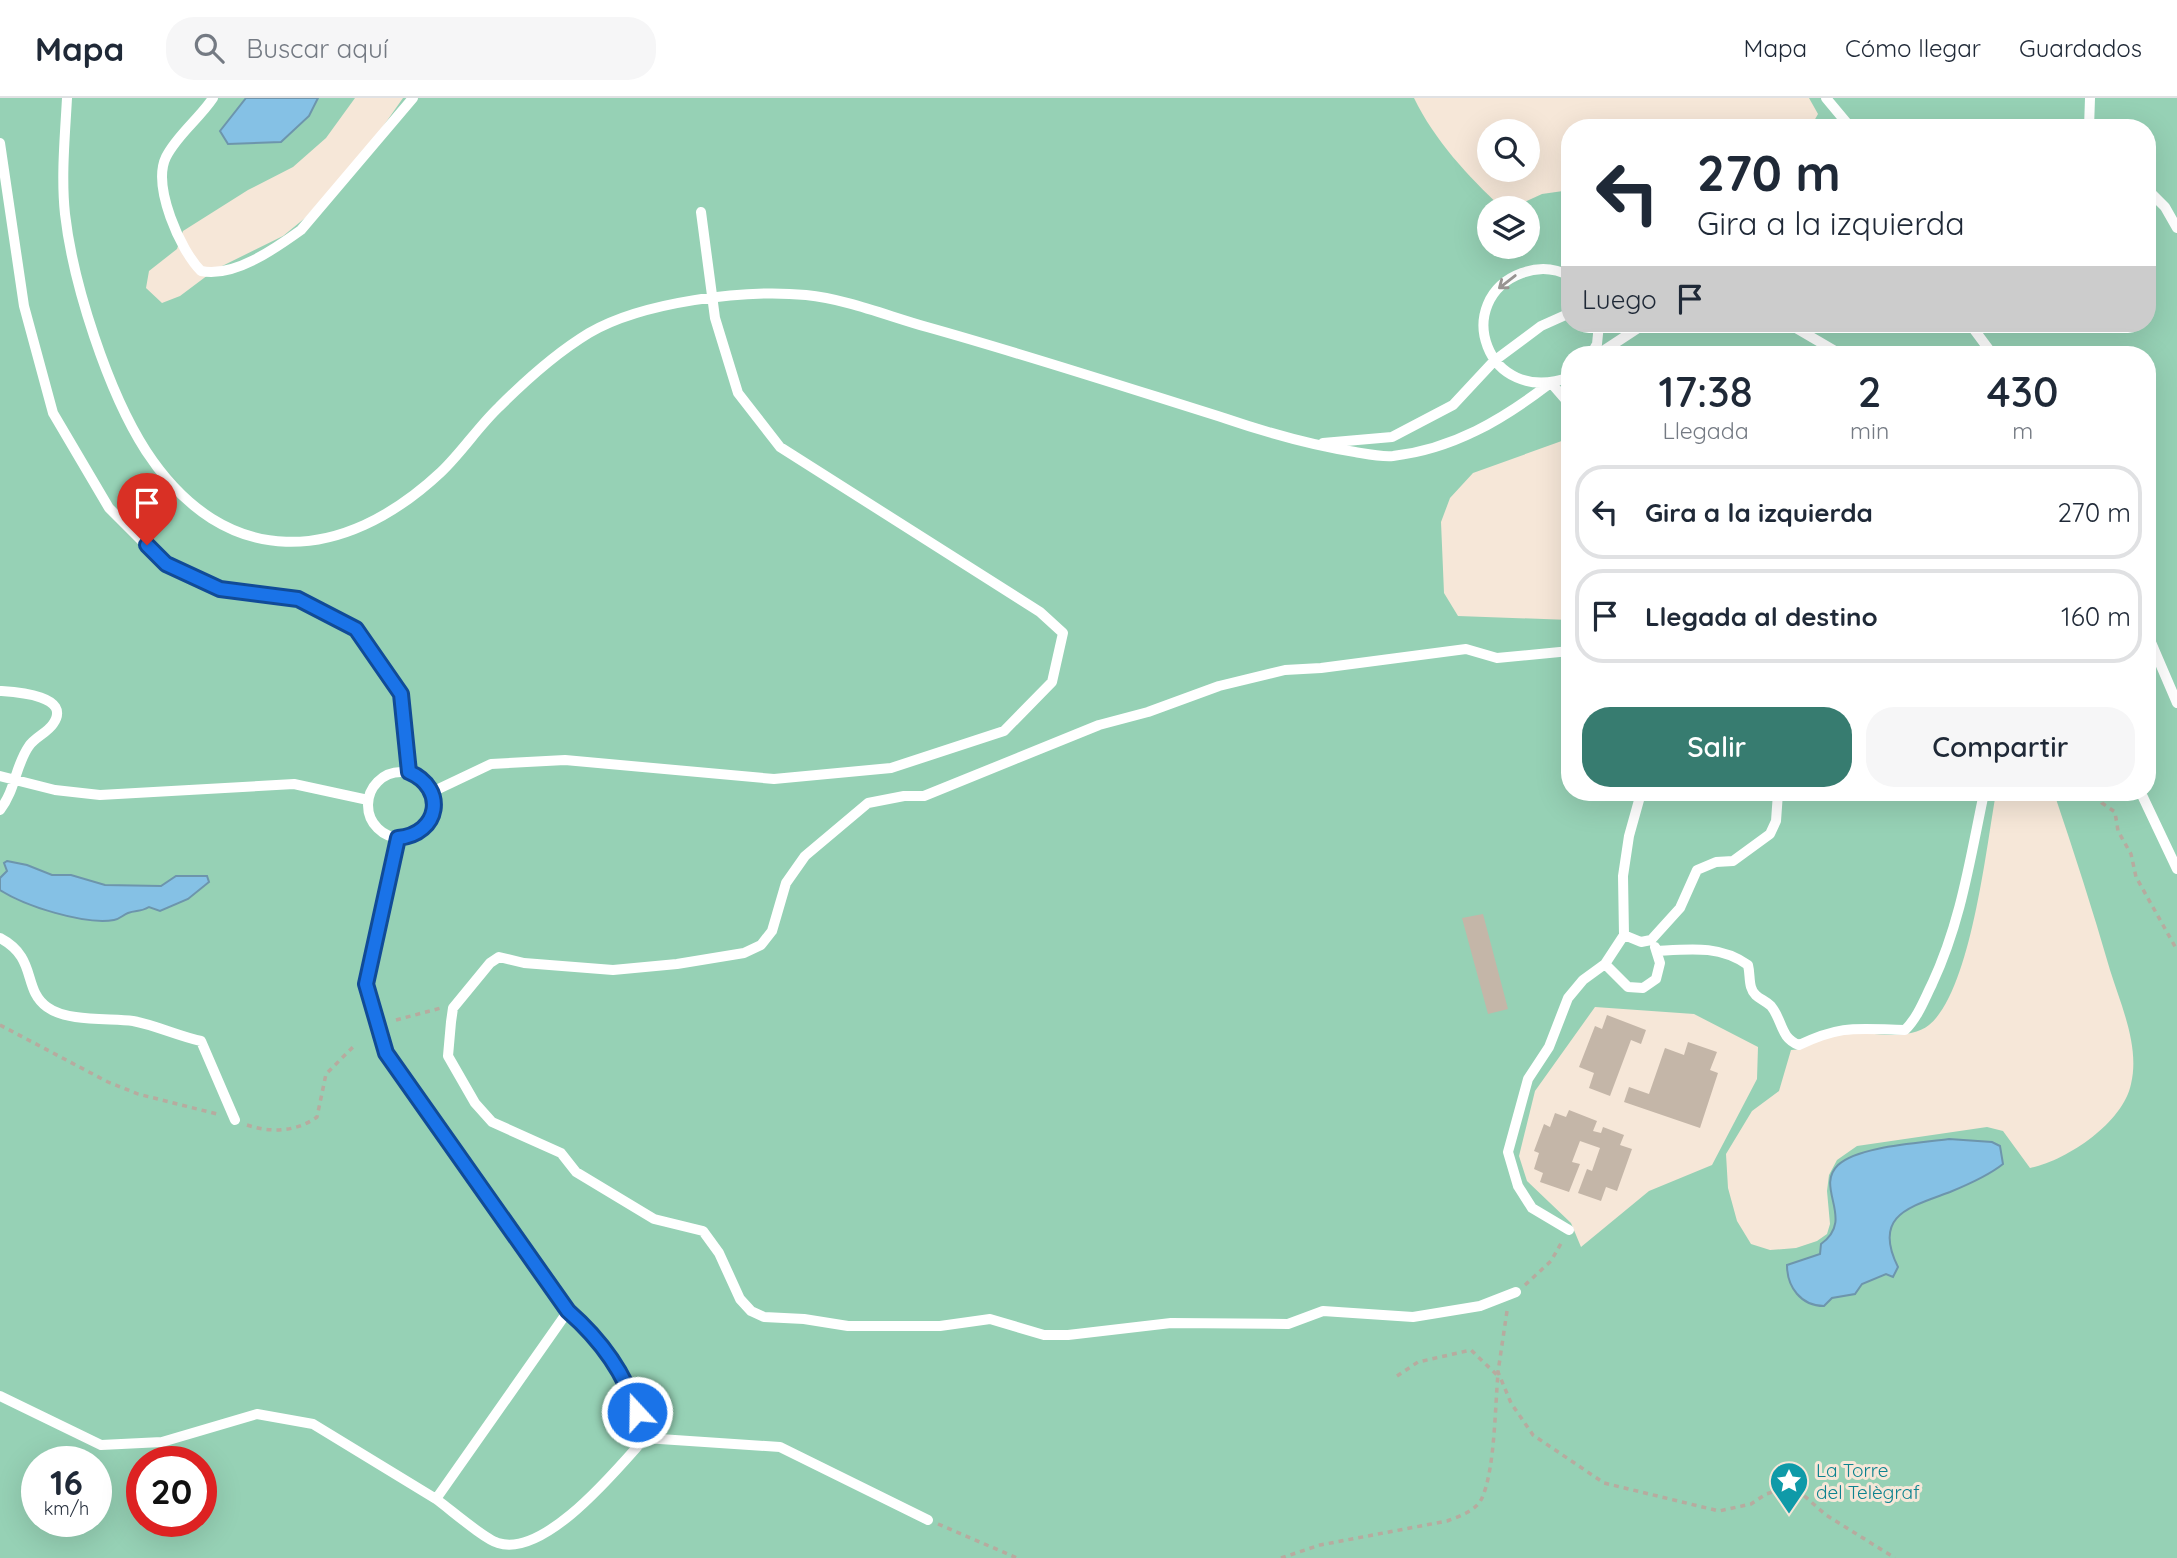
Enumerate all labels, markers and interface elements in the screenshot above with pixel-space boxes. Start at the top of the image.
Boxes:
search box [166,17,656,80]
text: Mapa [35,28,124,69]
icon: search [190,29,228,67]
text: Buscar aquí [246,32,388,65]
text: Mapa [1744,33,1807,63]
text: Cómo llegar [1845,33,1981,63]
text: Guardados [2019,33,2142,63]
map controls [1477,119,1540,259]
button: search [1477,119,1540,182]
text: 270 m [1697,142,1841,203]
icon: left [1582,147,1673,238]
button: layers [1477,196,1540,259]
text: Gira a la izquierda [1697,203,1965,243]
one-way arrow [1498,275,1516,290]
icon: arrive [1671,280,1709,318]
text: Luego [1582,283,1657,316]
text: 17:38 [1658,365,1753,418]
text: 2 [1858,365,1882,418]
text: 430 [1987,365,2059,418]
text: Llegada [1662,416,1749,445]
text: min [1850,416,1889,445]
text: m [2012,416,2033,445]
pin [117,473,177,545]
icon: arrive [128,484,166,522]
icon: left [1586,493,1624,531]
text: Gira a la izquierda [1645,496,1873,529]
text: 270 m [2057,496,2131,529]
icon: arrive [1586,597,1624,635]
text: Llegada al destino [1645,600,1878,633]
text: 160 m [2061,600,2131,633]
button: Salir [1582,707,1852,787]
button: Compartir [1866,707,2135,787]
position arrow [600,1375,674,1449]
speed limit sign: 20 [126,1446,217,1537]
place label: La Torre del Telègraf [1816,1458,1920,1504]
text: 16 [50,1460,83,1504]
place icon: La Torre del Telègraf [1768,1460,1810,1515]
text: km/h [44,1497,89,1520]

